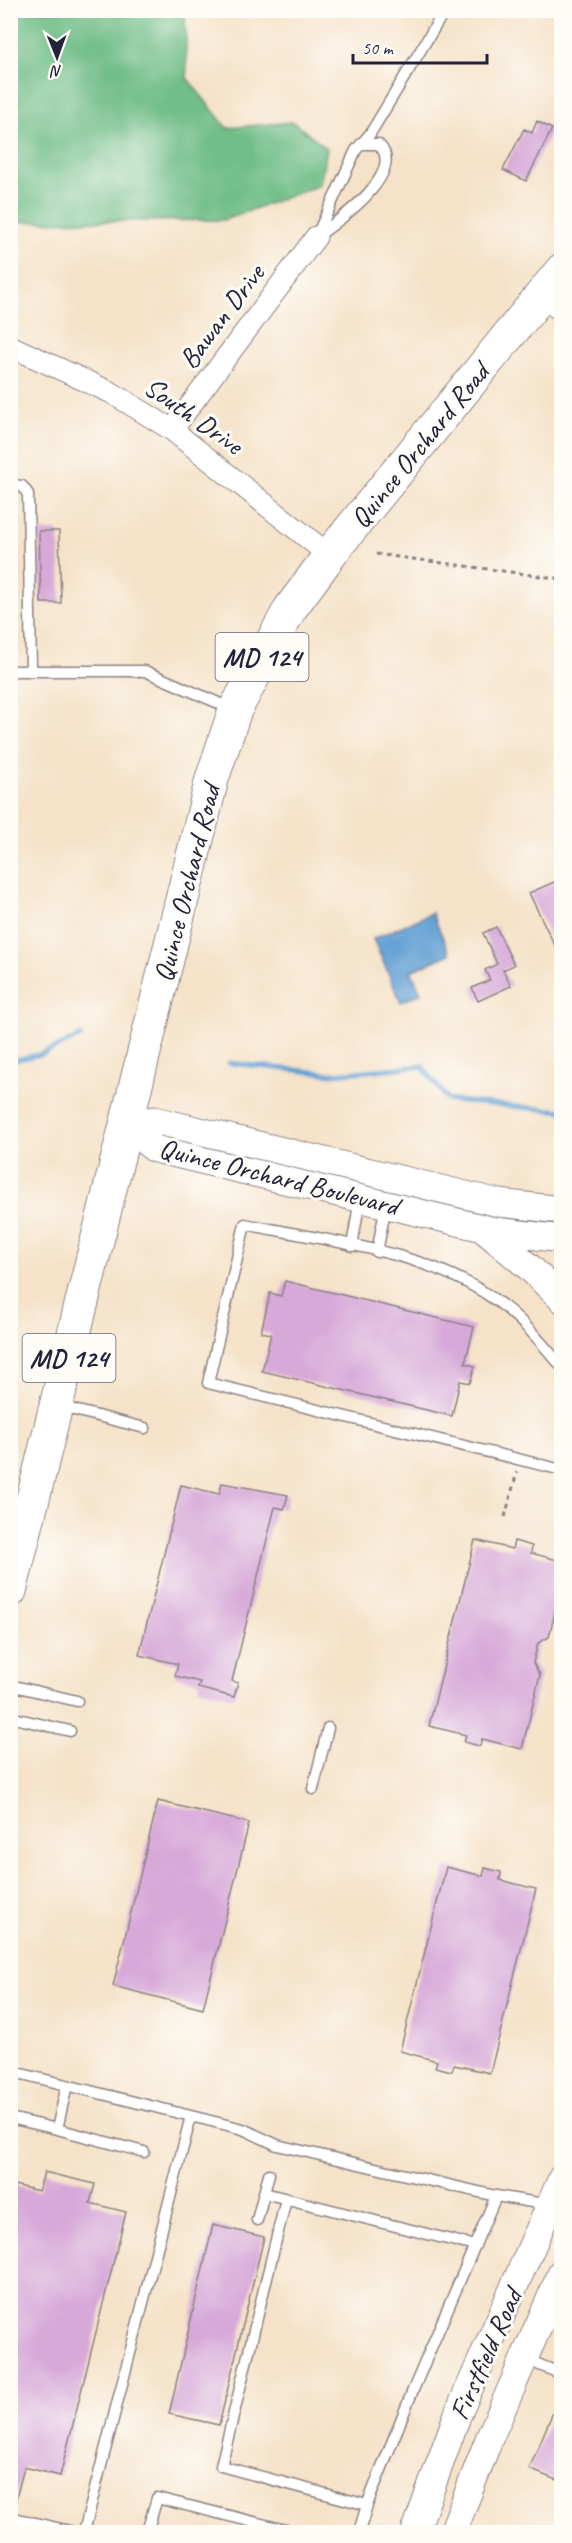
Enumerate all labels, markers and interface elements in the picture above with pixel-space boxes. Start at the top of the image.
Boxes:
north arrow [27,27,87,87]
scale bar [353,27,486,65]
text: 50 m [362,37,395,59]
text: N [49,61,62,81]
street label: Bawan Drive [171,256,273,375]
street label: Quince Orchard Road [342,353,499,535]
street label: South Drive [138,369,251,463]
road number: MD 124 [216,633,308,681]
street label: Quince Orchard Road [145,777,229,985]
street label: Quince Orchard Boulevard [156,1130,406,1224]
road number: MD 124 [22,1334,116,1382]
street label: Firstfield Road [441,2280,531,2425]

